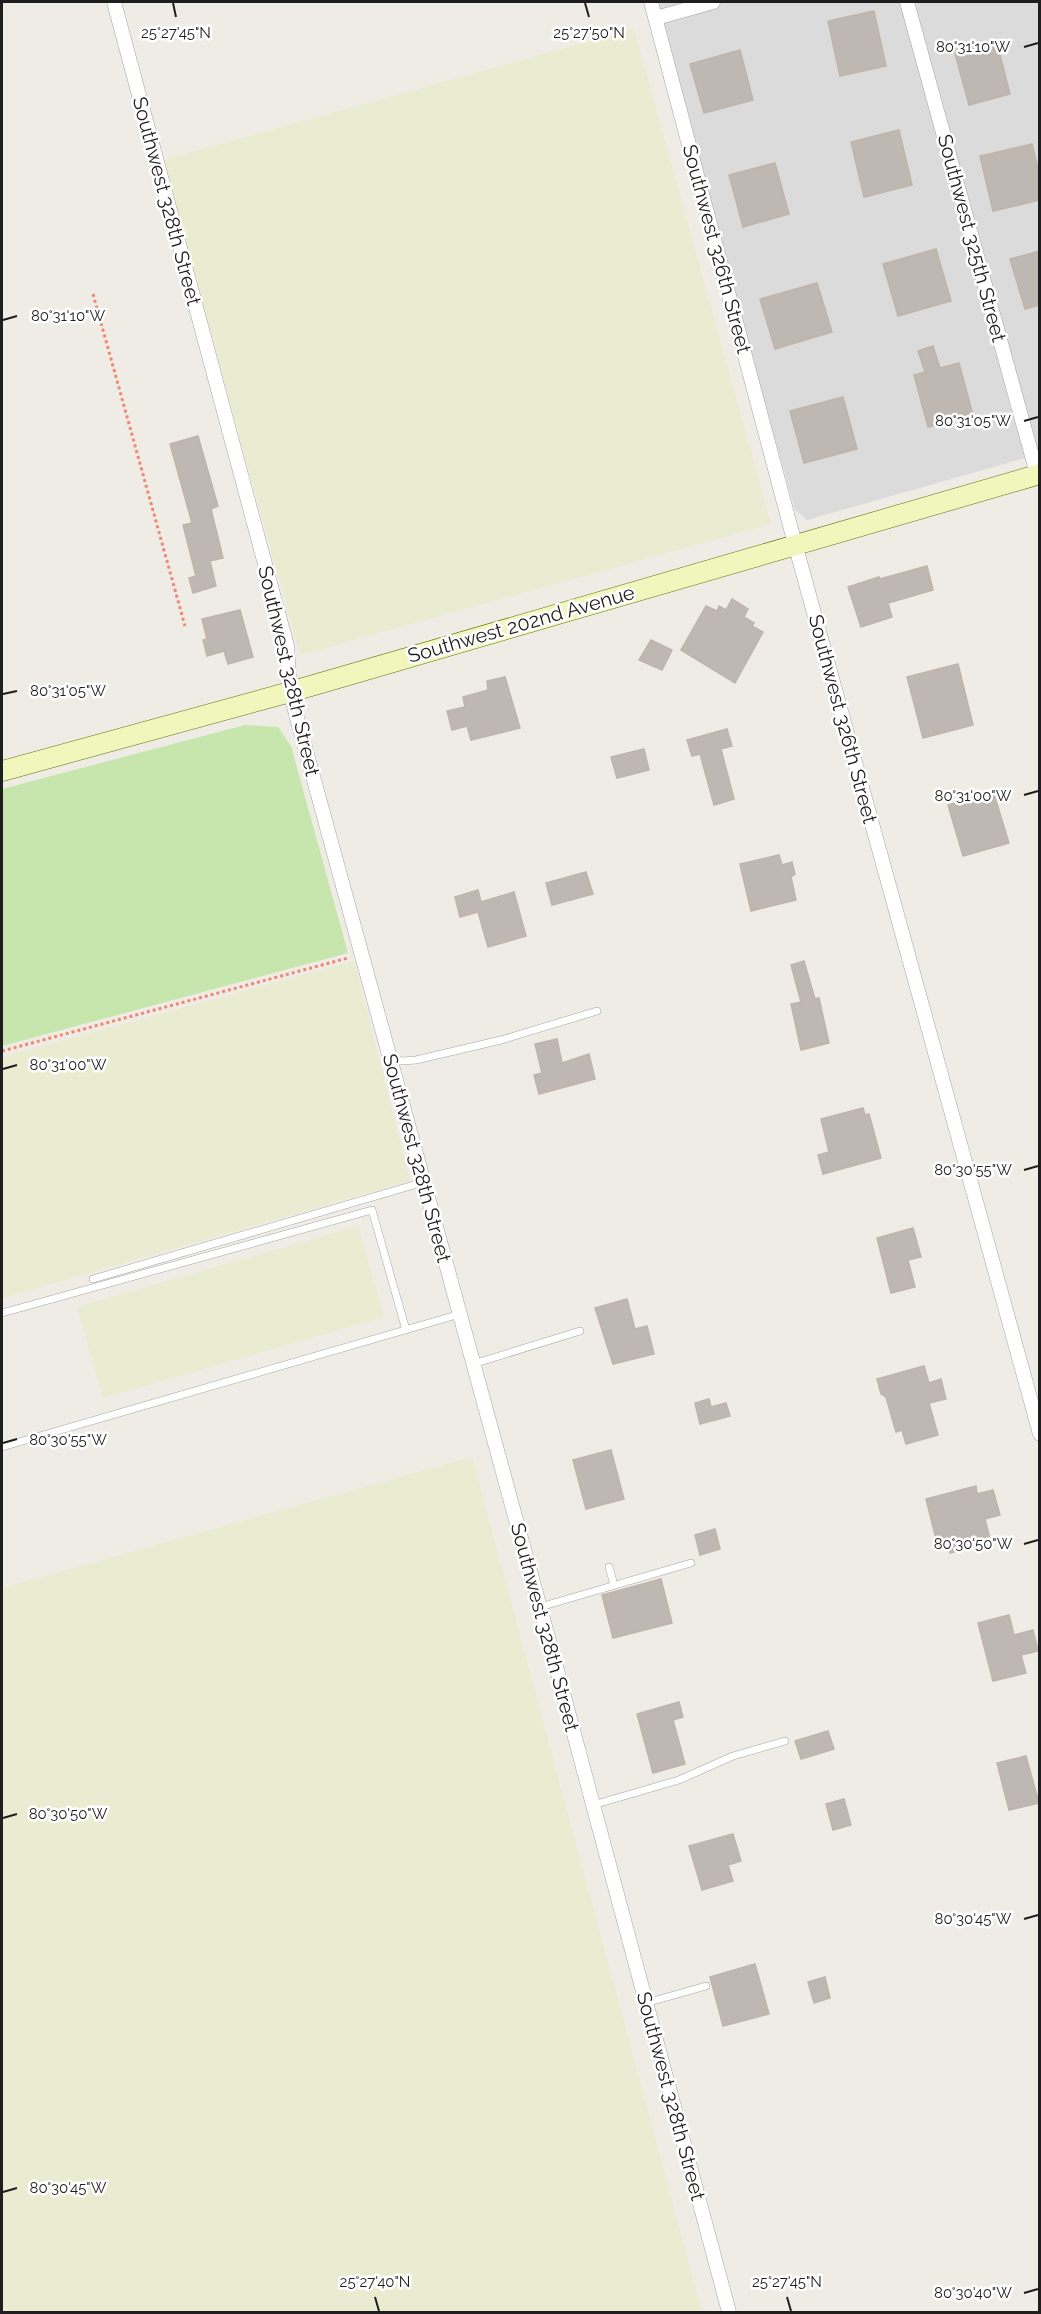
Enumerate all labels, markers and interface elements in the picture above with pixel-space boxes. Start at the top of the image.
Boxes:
text: 25°27'45"N [141,24,211,42]
text: 25°27'50"N [553,24,625,42]
text: 80°31'10"W [936,38,1010,56]
street label: Southwest 328th Street [128,94,206,308]
street label: Southwest 325th Street [933,132,1011,345]
street label: Southwest 326th Street [678,142,757,356]
text: 80°31'10"W [31,307,105,325]
text: 80°31'05"W [935,412,1011,430]
street label: Southwest 328th Street [253,564,325,779]
street label: Southwest 202nd Avenue [405,580,637,668]
street label: Southwest 326th Street [804,612,883,826]
text: 80°31'05"W [30,682,106,700]
text: 80°31'00"W [935,787,1012,805]
street label: Southwest 328th Street [378,1051,456,1265]
text: 80°31'00"W [30,1056,107,1074]
text: 80°30'55"W [934,1161,1012,1179]
text: 80°30'55"W [29,1431,107,1449]
street label: Southwest 328th Street [506,1520,584,1734]
text: 80°30'50"W [934,1535,1013,1553]
text: 80°30'50"W [29,1805,108,1823]
text: 80°30'45"W [935,1910,1012,1928]
street label: Southwest 328th Street [632,1989,710,2203]
text: 80°30'45"W [30,2179,107,2197]
text: 25°27'40"N [340,2273,410,2291]
text: 25°27'45"N [752,2273,822,2291]
text: 80°30'40"W [934,2284,1012,2302]

